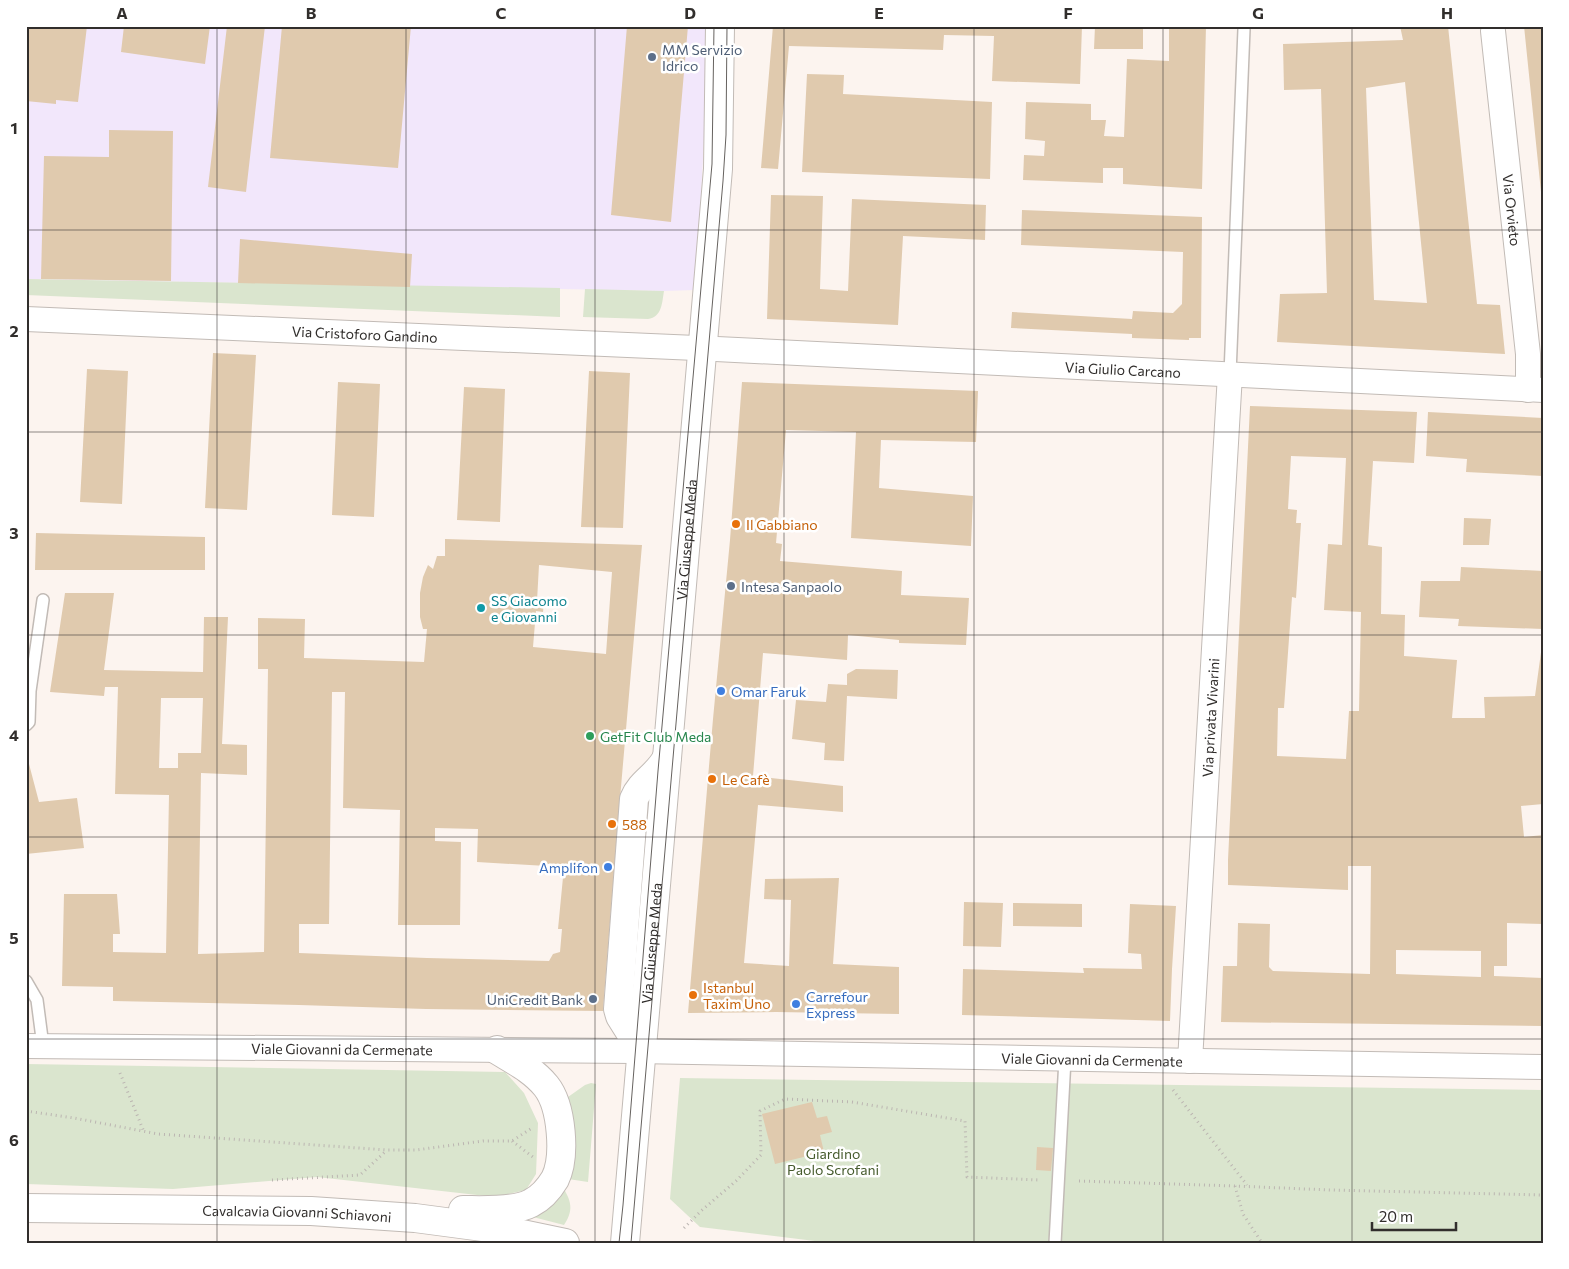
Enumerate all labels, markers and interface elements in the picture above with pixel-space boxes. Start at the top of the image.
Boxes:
text: A [116,3,128,22]
text: B [306,3,317,22]
text: C [496,3,507,22]
text: D [684,3,696,22]
text: E [874,3,884,22]
text: F [1063,3,1073,22]
text: G [1252,3,1264,22]
text: H [1441,3,1453,22]
place label: MM Servizio Idrico [662,41,742,74]
marker: MM Servizio Idrico [646,51,658,63]
text: 1 [10,118,18,137]
street label: Via Orvieto [1500,173,1525,247]
text: 2 [9,321,19,340]
street label: Via Cristoforo Gandino [291,322,438,345]
street label: Via Giulio Carcano [1064,358,1181,381]
street label: Via Giuseppe Meda [672,478,700,601]
place label: Il Gabbiano [746,516,818,533]
marker: Il Gabbiano [730,518,742,530]
text: 3 [9,523,19,542]
place label: Intesa Sanpaolo [741,578,842,595]
marker: Intesa Sanpaolo [725,580,737,592]
place label: SS Giacomo e Giovanni [491,592,567,625]
marker: SS Giacomo e Giovanni [475,602,487,614]
street label: Via privata Vivarini [1198,658,1222,778]
place label: Omar Faruk [731,683,807,700]
marker: Omar Faruk [715,685,727,697]
text: 4 [9,725,19,744]
place label: GetFit Club Meda [600,728,711,745]
marker: GetFit Club Meda [584,730,596,742]
place label: Le Cafè [722,771,770,788]
marker: Le Cafè [706,773,718,785]
place label: 588 [622,816,647,833]
marker: 588 [606,818,618,830]
place label: Amplifon [539,859,598,876]
marker: Amplifon [602,861,614,873]
street label: Via Giuseppe Meda [637,882,665,1004]
text: 5 [9,928,19,947]
place label: Istanbul Taxim Uno [703,979,771,1012]
place label: Carrefour Express [806,988,869,1021]
marker: Istanbul Taxim Uno [687,989,699,1001]
place label: UniCredit Bank [487,991,583,1008]
marker: UniCredit Bank [587,993,599,1005]
marker: Carrefour Express [790,998,802,1010]
street label: Viale Giovanni da Cermenate [251,1039,433,1058]
street label: Viale Giovanni da Cermenate [1001,1049,1183,1069]
text: 6 [9,1130,19,1149]
park label: Giardino Paolo Scrofani [787,1145,879,1178]
scale bar [1372,1199,1455,1231]
street label: Cavalcavia Giovanni Schiavoni [202,1201,392,1225]
text: 20 m [1379,1207,1413,1225]

